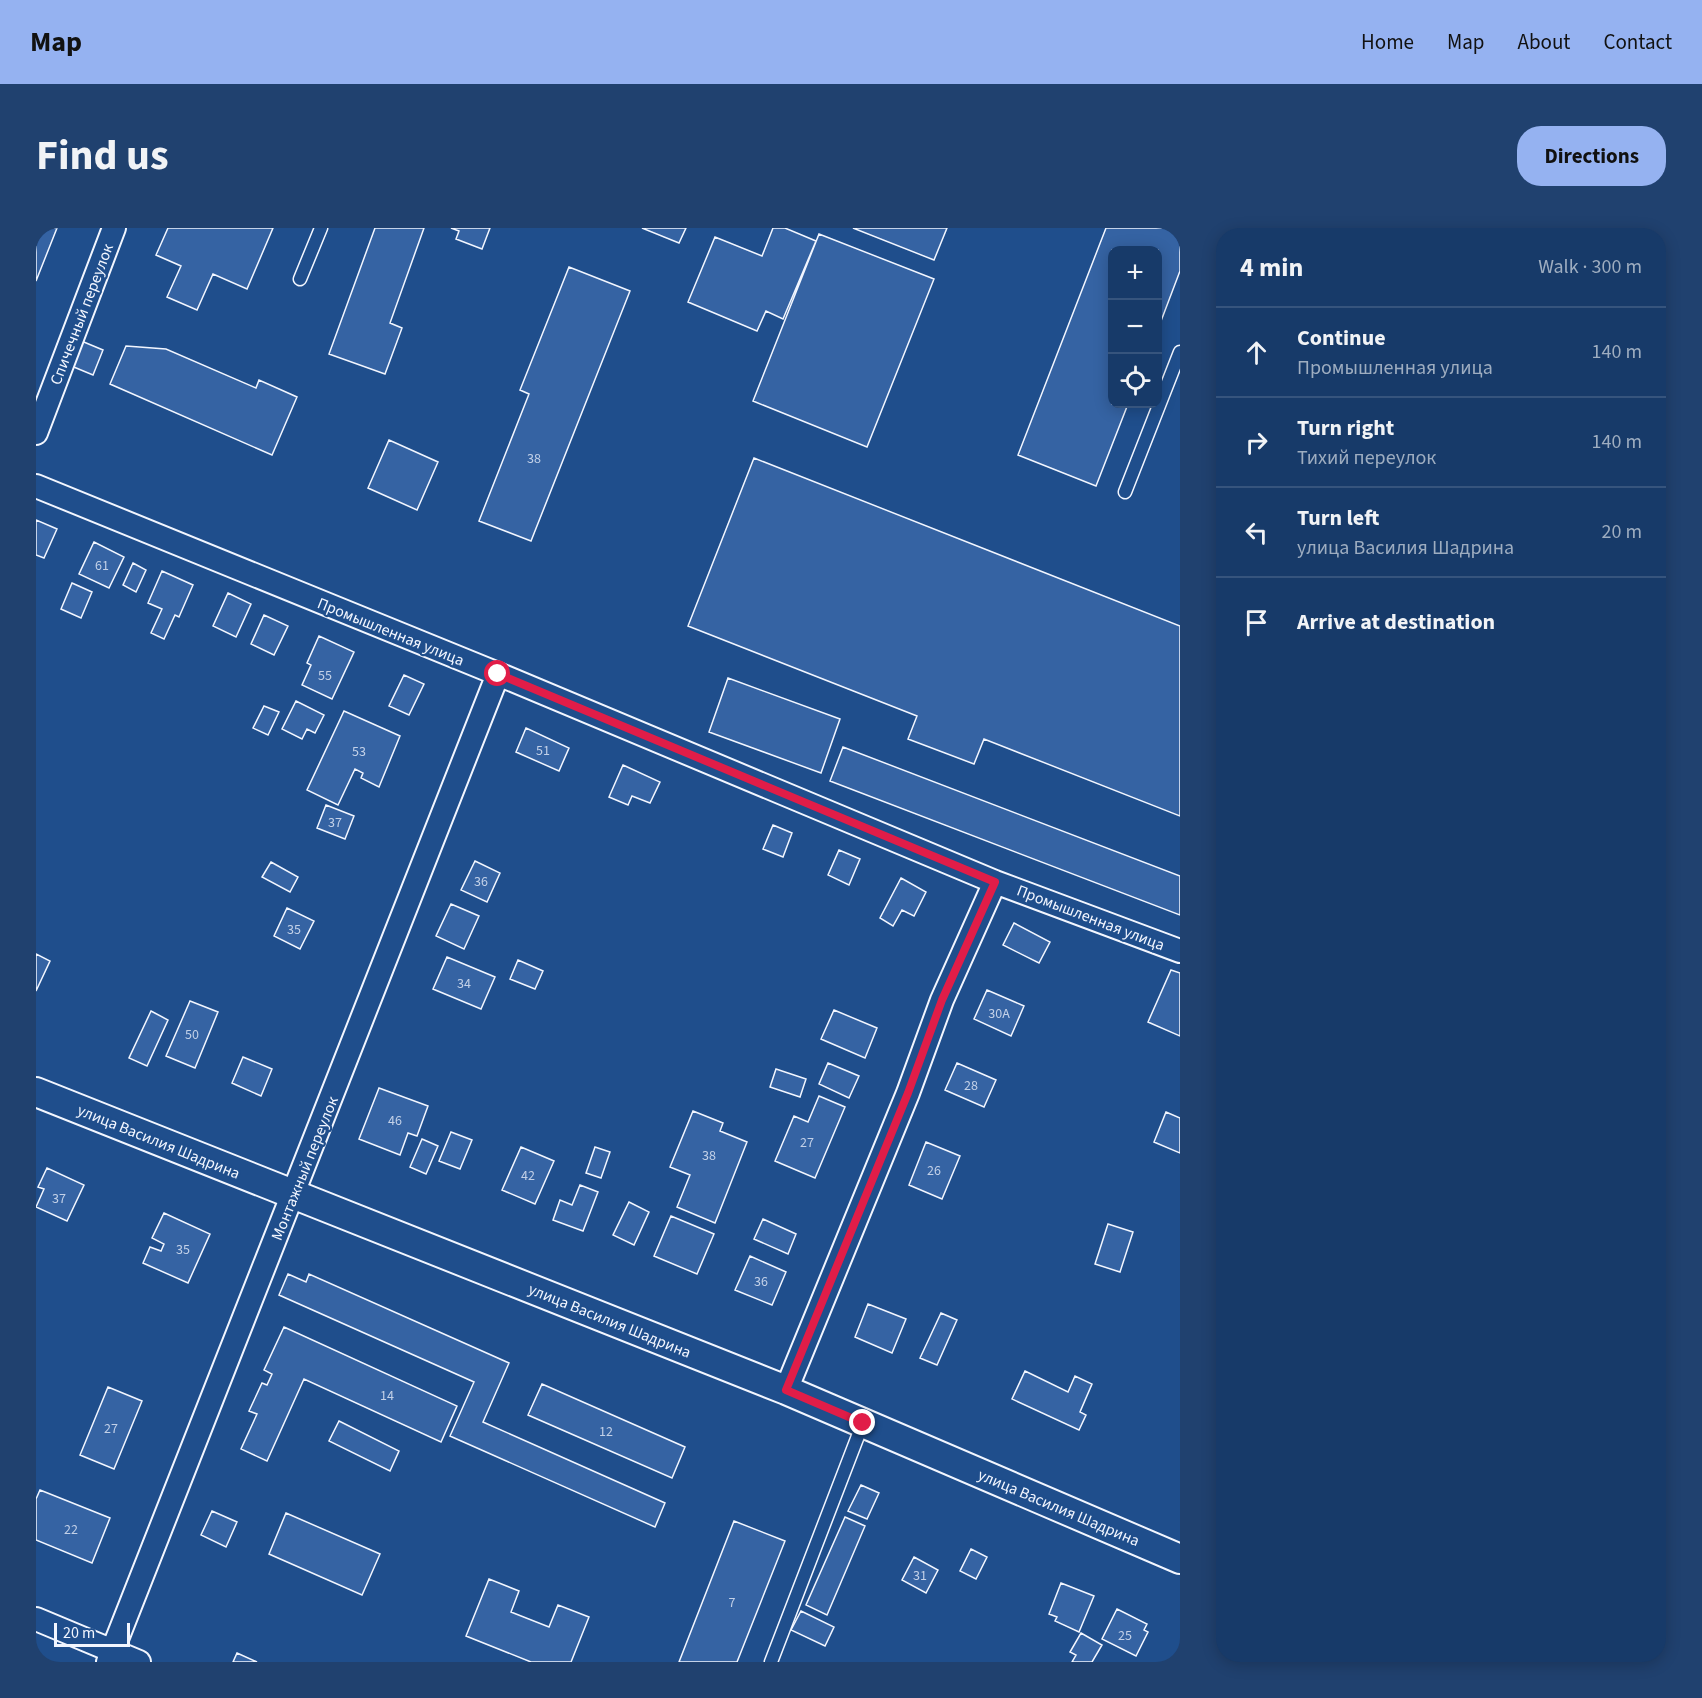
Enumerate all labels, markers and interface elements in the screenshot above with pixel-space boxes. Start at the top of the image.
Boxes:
text: Map [30,22,82,62]
text: Home [1361,27,1414,57]
text: Map [1447,27,1485,57]
text: About [1518,27,1570,57]
text: Contact [1603,27,1672,57]
text: Find us [36,126,169,186]
button: Directions [1517,126,1666,186]
street label: Спичечный переулок [45,241,119,388]
map controls [1108,246,1162,408]
button: + [1108,246,1162,300]
text: 4 min [1240,249,1303,286]
text: Walk · 300 m [1538,253,1642,281]
button: − [1108,300,1162,354]
text: Continue [1297,322,1386,354]
icon: ahead [1240,336,1273,369]
text: 140 m [1592,338,1642,366]
button: locate [1108,354,1162,408]
text: Промышленная улица [1297,354,1493,382]
text: Turn right [1297,412,1394,444]
icon: right [1240,426,1273,459]
text: 140 m [1592,428,1642,456]
text: Тихий переулок [1297,444,1436,472]
house number: 38 [527,449,541,469]
text: Turn left [1297,502,1379,534]
icon: left [1240,516,1273,549]
text: 20 m [1602,518,1642,546]
text: улица Василия Шадрина [1297,534,1514,562]
house number: 61 [95,556,109,576]
street label: Промышленная улица [314,592,467,671]
icon: arrive [1240,606,1273,639]
text: Arrive at destination [1297,606,1495,638]
route start [484,660,510,686]
house number: 55 [318,666,332,686]
house number: 51 [536,741,550,761]
house number: 53 [352,742,366,762]
house number: 37 [328,813,342,833]
house number: 36 [474,872,488,892]
street label: Промышленная улица [1014,880,1168,956]
house number: 35 [287,920,301,940]
house number: 34 [457,974,471,994]
house number: 30А [988,1004,1010,1024]
house number: 50 [185,1025,199,1045]
house number: 28 [964,1076,978,1096]
street label: Монтажный переулок [266,1093,344,1244]
street label: улица Василия Шадрина [74,1099,243,1185]
house number: 46 [388,1111,402,1131]
house number: 27 [800,1133,814,1153]
house number: 38 [702,1146,716,1166]
house number: 26 [927,1161,941,1181]
house number: 42 [521,1166,535,1186]
house number: 37 [52,1189,66,1209]
house number: 35 [176,1240,190,1260]
house number: 36 [754,1272,768,1292]
street label: улица Василия Шадрина [525,1278,694,1364]
house number: 14 [380,1386,394,1406]
route end [849,1409,875,1435]
house number: 27 [104,1419,118,1439]
house number: 12 [599,1422,613,1442]
street label: улица Василия Шадрина [974,1464,1143,1552]
house number: 22 [64,1520,78,1540]
house number: 31 [913,1566,927,1586]
house number: 7 [729,1593,736,1613]
scale bar [54,1620,130,1648]
text: 20 m [63,1622,95,1644]
house number: 25 [1118,1626,1132,1646]

